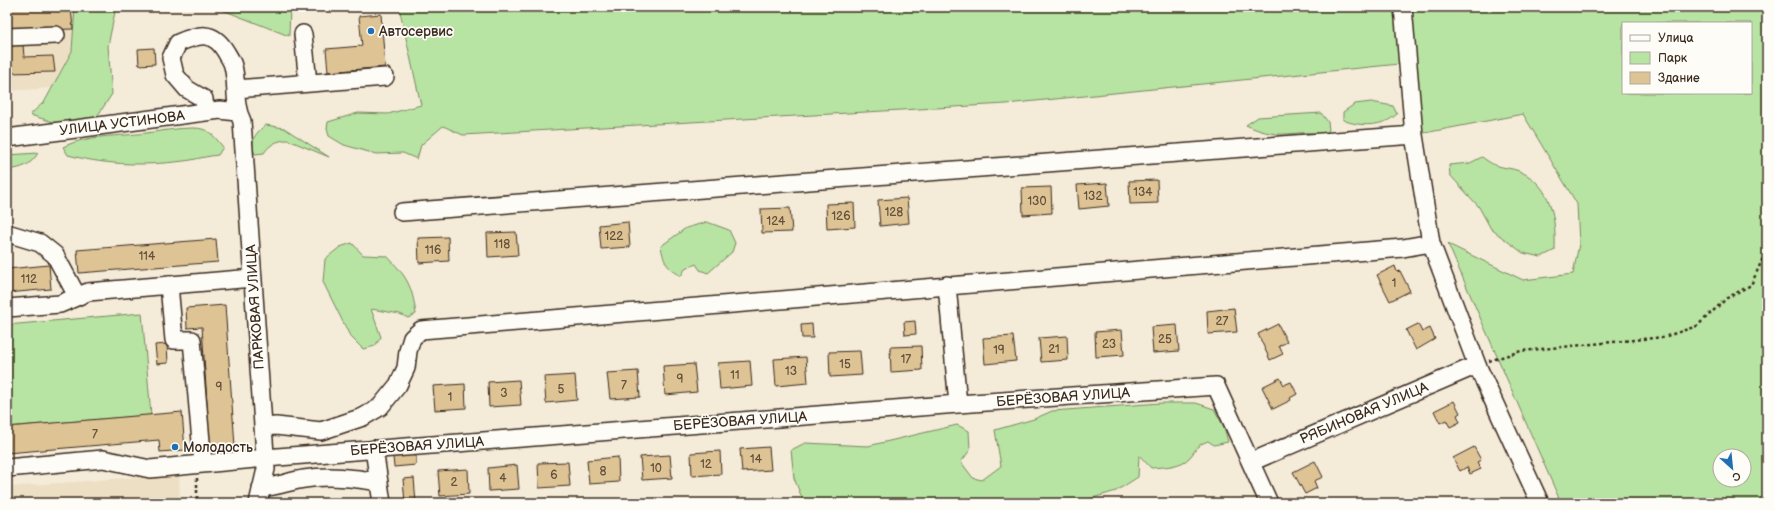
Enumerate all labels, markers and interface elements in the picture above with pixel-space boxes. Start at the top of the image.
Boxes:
legend [1622,22,1752,94]
place label: Автосервис [378,23,453,40]
marker: Автосервис [366,26,376,36]
text: Улица [1658,31,1694,46]
text: Парк [1658,51,1688,66]
text: Здание [1658,71,1700,86]
street label: УЛИЦА УСТИНОВА [58,107,186,139]
house number: 134 [1133,185,1153,200]
house number: 132 [1083,189,1103,204]
house number: 130 [1027,194,1047,209]
house number: 128 [885,205,903,220]
house number: 126 [831,209,851,224]
house number: 124 [767,214,786,229]
house number: 122 [605,229,623,244]
house number: 118 [494,237,510,252]
street label: ПАРКОВАЯ УЛИЦА [242,243,268,370]
house number: 116 [425,243,441,258]
house number: 114 [139,249,156,264]
house number: 112 [21,272,37,287]
house number: 1 [1392,276,1396,291]
house number: 27 [1216,314,1229,329]
house number: 25 [1158,332,1172,347]
house number: 23 [1102,337,1116,352]
house number: 21 [1048,342,1060,357]
house number: 19 [993,343,1005,358]
house number: 17 [901,352,911,367]
house number: 15 [839,357,851,372]
house number: 13 [785,364,797,379]
house number: 11 [730,368,740,383]
house number: 9 [677,372,684,387]
house number: 7 [621,378,627,393]
street label: РЯБИНОВАЯ УЛИЦА [1297,378,1431,448]
house number: 9 [216,380,223,395]
house number: 5 [558,382,565,397]
street label: БЕРЁЗОВАЯ УЛИЦА [996,383,1131,410]
house number: 3 [500,386,508,401]
house number: 1 [448,390,452,405]
street label: БЕРЁЗОВАЯ УЛИЦА [673,407,808,434]
house number: 7 [92,427,98,442]
street label: БЕРЁЗОВАЯ УЛИЦА [350,432,485,459]
place label: Молодость [183,439,253,456]
marker: Молодость [170,442,180,452]
north arrow [1712,448,1752,488]
house number: 14 [750,452,763,467]
house number: 12 [700,457,712,472]
house number: 10 [650,461,662,476]
house number: 8 [600,464,607,479]
house number: 6 [550,468,558,483]
text: С [1730,469,1743,484]
house number: 4 [499,471,507,486]
house number: 2 [450,475,458,490]

